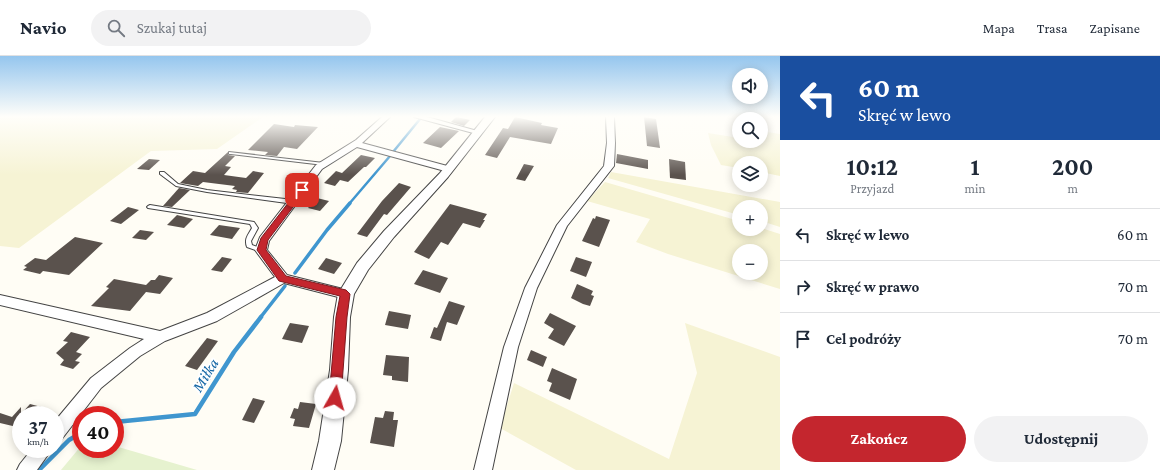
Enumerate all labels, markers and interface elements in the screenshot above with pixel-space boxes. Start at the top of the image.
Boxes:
search box [91,10,371,46]
text: Navio [20,17,67,38]
icon: search [105,17,127,39]
text: Szukaj tutaj [137,20,207,36]
text: Mapa [983,20,1015,36]
text: Trasa [1037,20,1068,36]
text: Zapisane [1090,20,1140,36]
map controls [732,68,768,280]
button: sound [732,68,768,104]
icon: left [792,72,844,124]
text: 60 m [858,72,919,103]
text: Skręć w lewo [858,105,951,125]
button: search [732,112,768,148]
text: 10:12 [847,153,898,180]
text: 1 [971,153,980,180]
text: 200 [1052,153,1093,180]
button: layers [732,156,768,192]
pin [285,173,319,207]
icon: arrive [291,179,313,201]
text: Przyjazd [850,181,894,196]
text: min [965,181,985,196]
text: m [1068,181,1078,196]
button: + [732,200,768,236]
icon: left [792,224,814,246]
text: Skręć w lewo [826,227,909,243]
text: 60 m [1117,227,1148,243]
button: − [732,244,768,280]
icon: right [792,276,814,298]
text: Skręć w prawo [826,279,919,295]
text: 70 m [1118,279,1148,295]
icon: arrive [792,328,814,350]
text: Cel podróży [826,331,901,347]
text: 70 m [1118,331,1148,347]
water label: Miłka [188,355,222,396]
position arrow [314,377,356,419]
speed limit sign: 40 [72,406,124,458]
text: 37 [28,416,48,438]
button: Zakończ [792,416,966,462]
button: Udostępnij [974,416,1148,462]
text: km/h [27,436,49,447]

